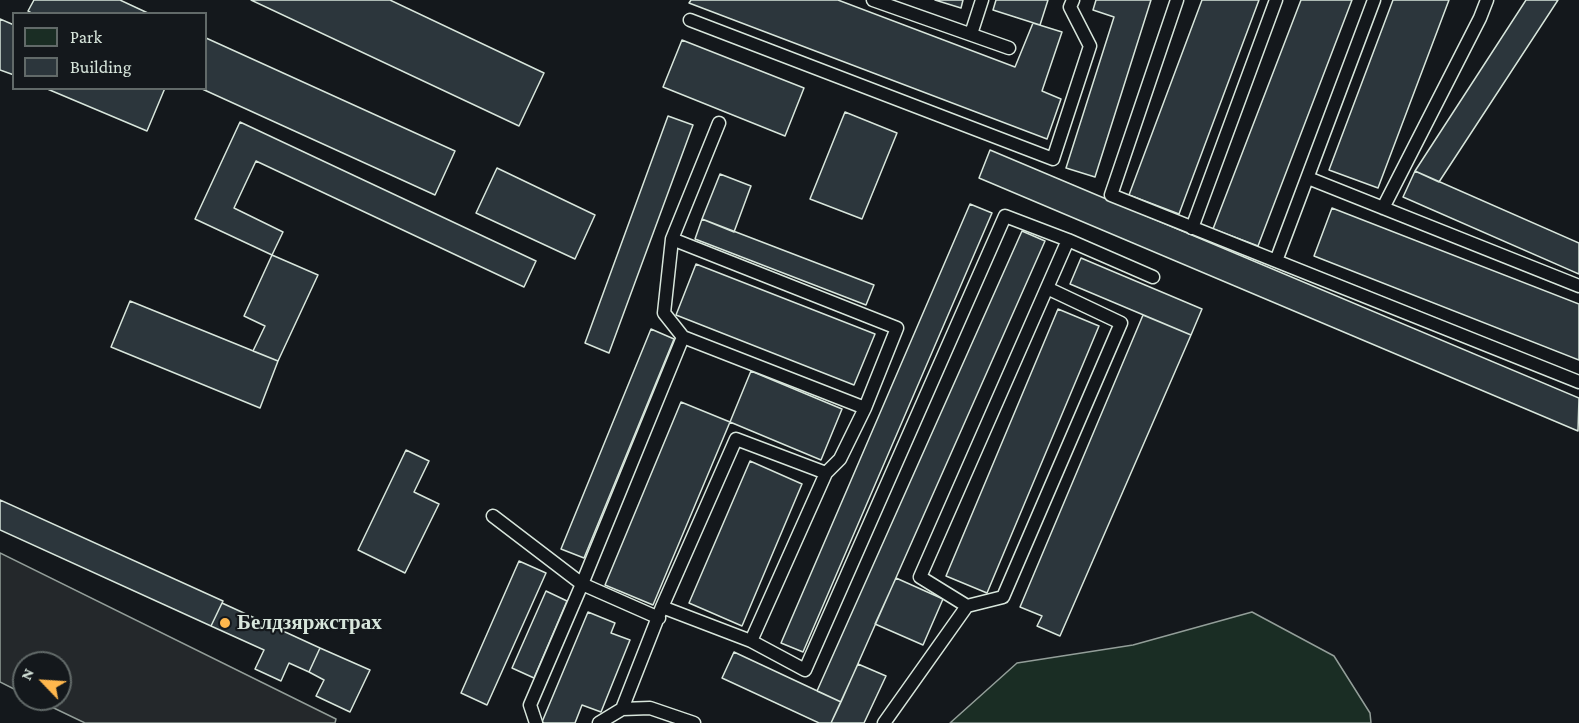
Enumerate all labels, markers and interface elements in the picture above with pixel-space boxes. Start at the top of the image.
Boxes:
legend [12,12,207,90]
text: Park [70,27,102,47]
text: Building [70,57,131,77]
place label: Белдзяржстрах [237,610,382,636]
marker: Белдзяржстрах [218,616,232,630]
north arrow [12,651,72,711]
text: N [17,665,37,683]

